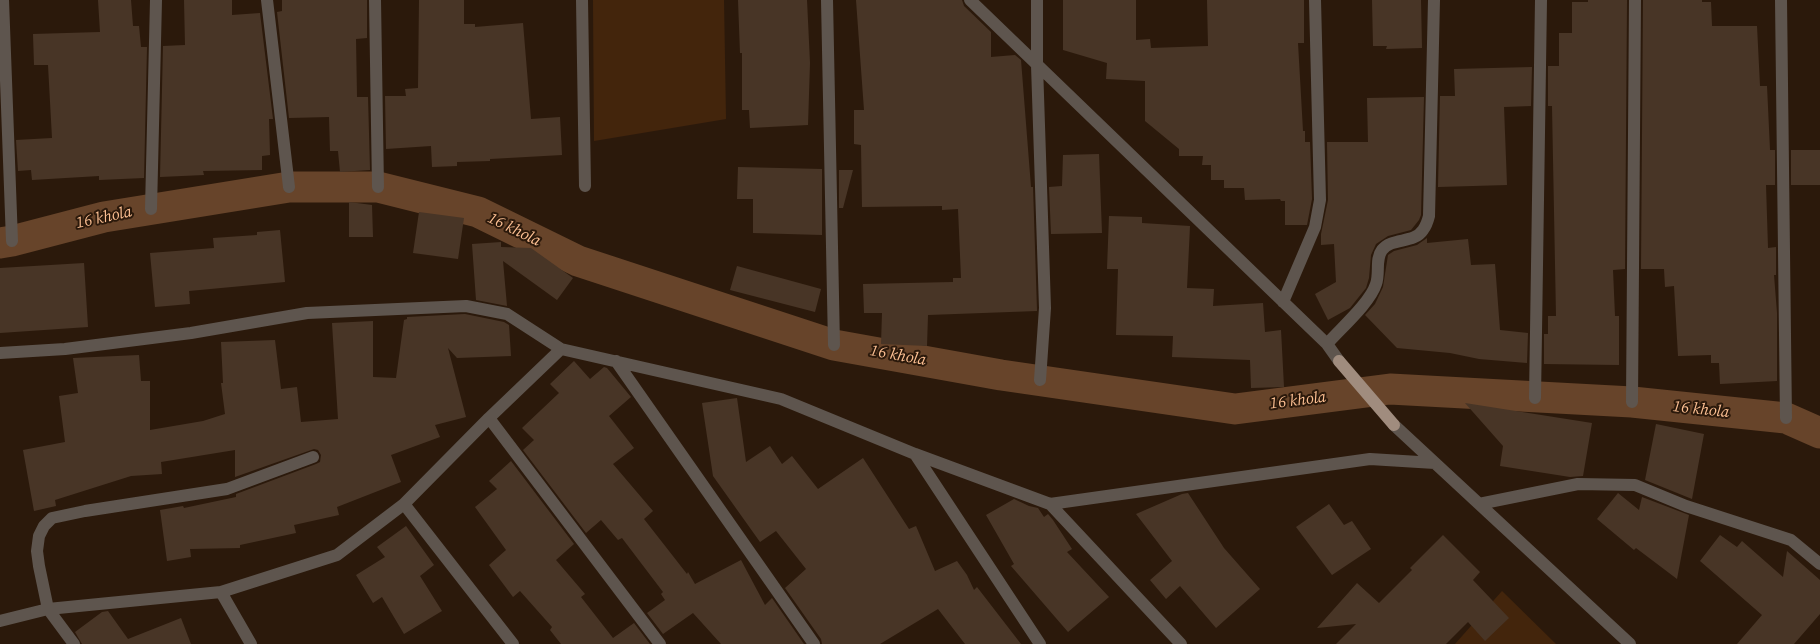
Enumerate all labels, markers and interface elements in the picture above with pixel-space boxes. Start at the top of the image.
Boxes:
water label: 16 khola [74,203,134,233]
water label: 16 khola [484,209,544,251]
water label: 16 khola [868,342,928,370]
water label: 16 khola [1269,388,1327,414]
water label: 16 khola [1672,397,1730,423]

